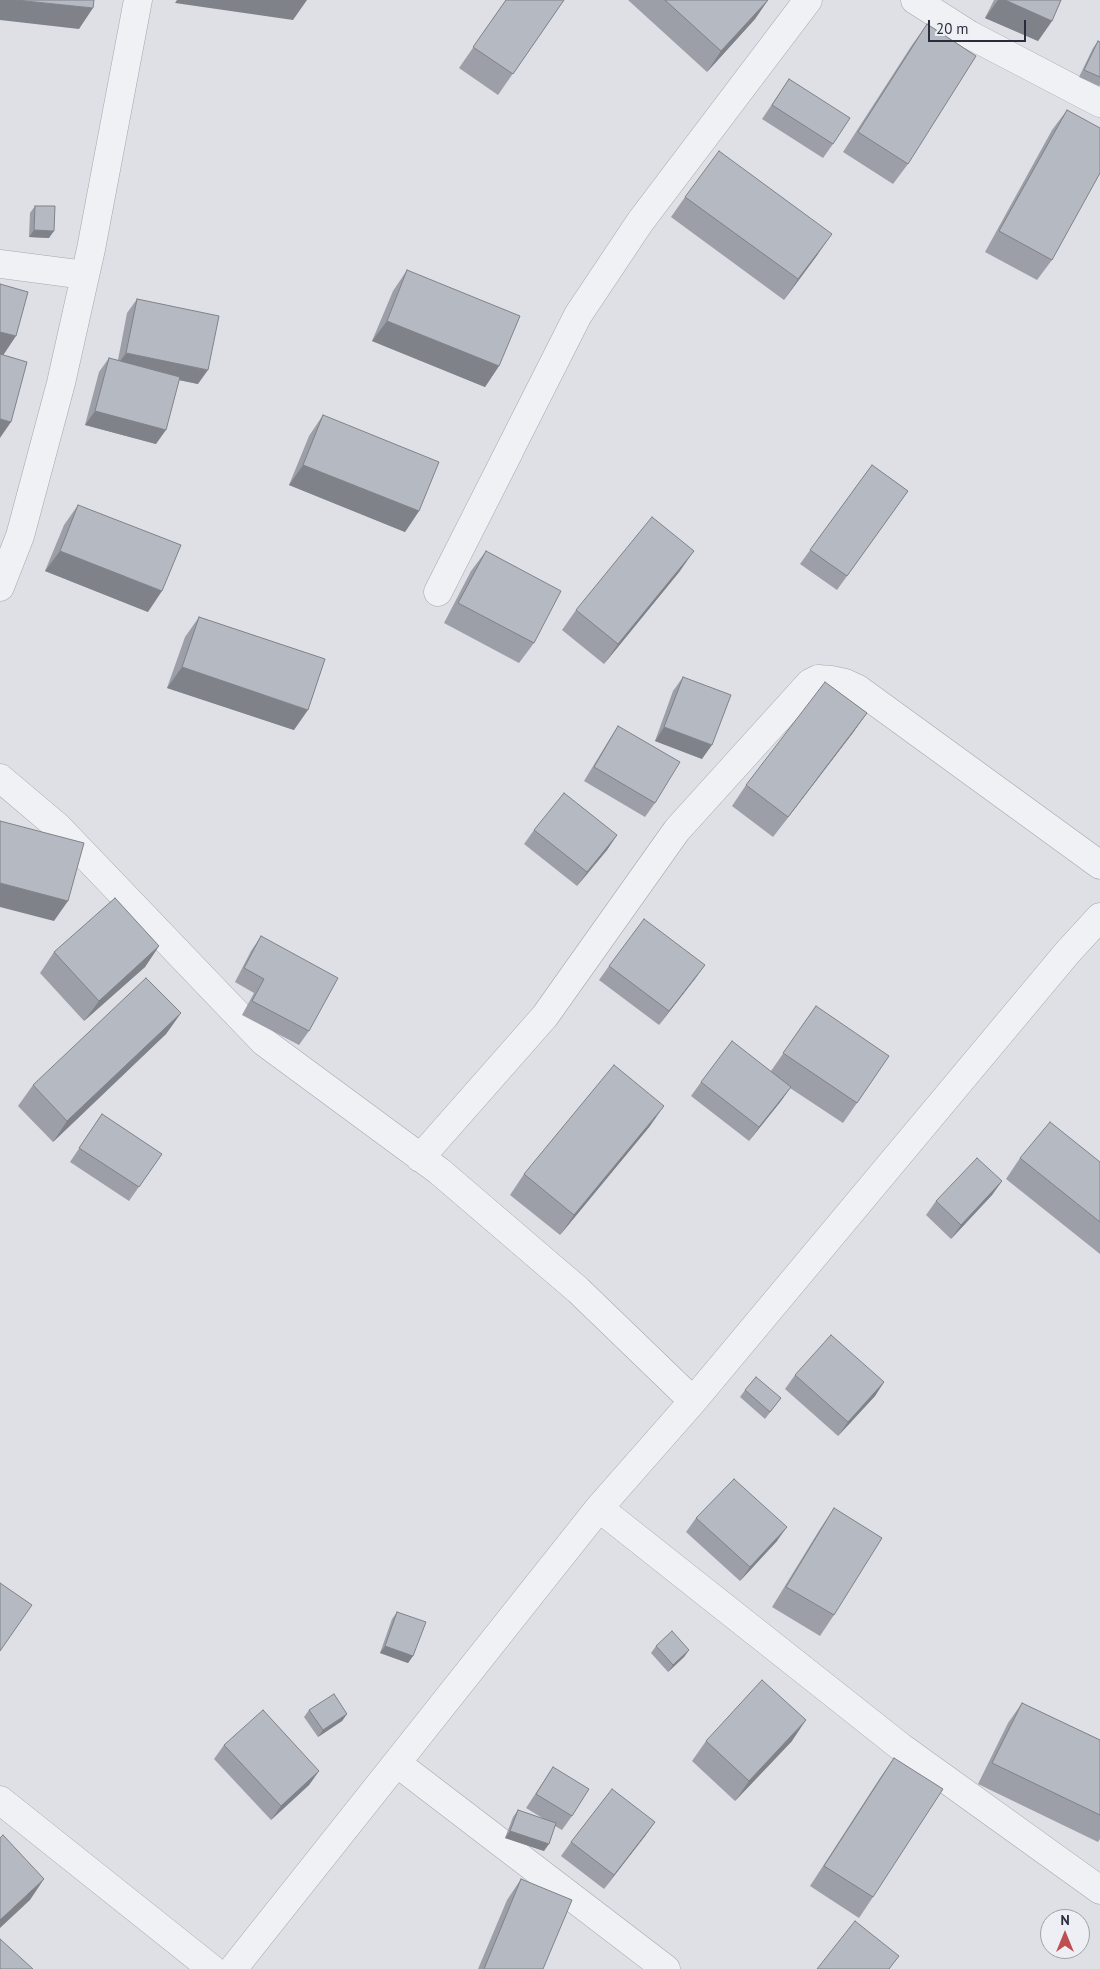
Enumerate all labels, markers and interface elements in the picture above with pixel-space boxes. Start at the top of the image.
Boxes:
scale bar [930,10,1028,42]
text: 20 m [936,19,969,38]
north arrow [1040,1909,1090,1959]
text: N [1060,1911,1070,1929]

